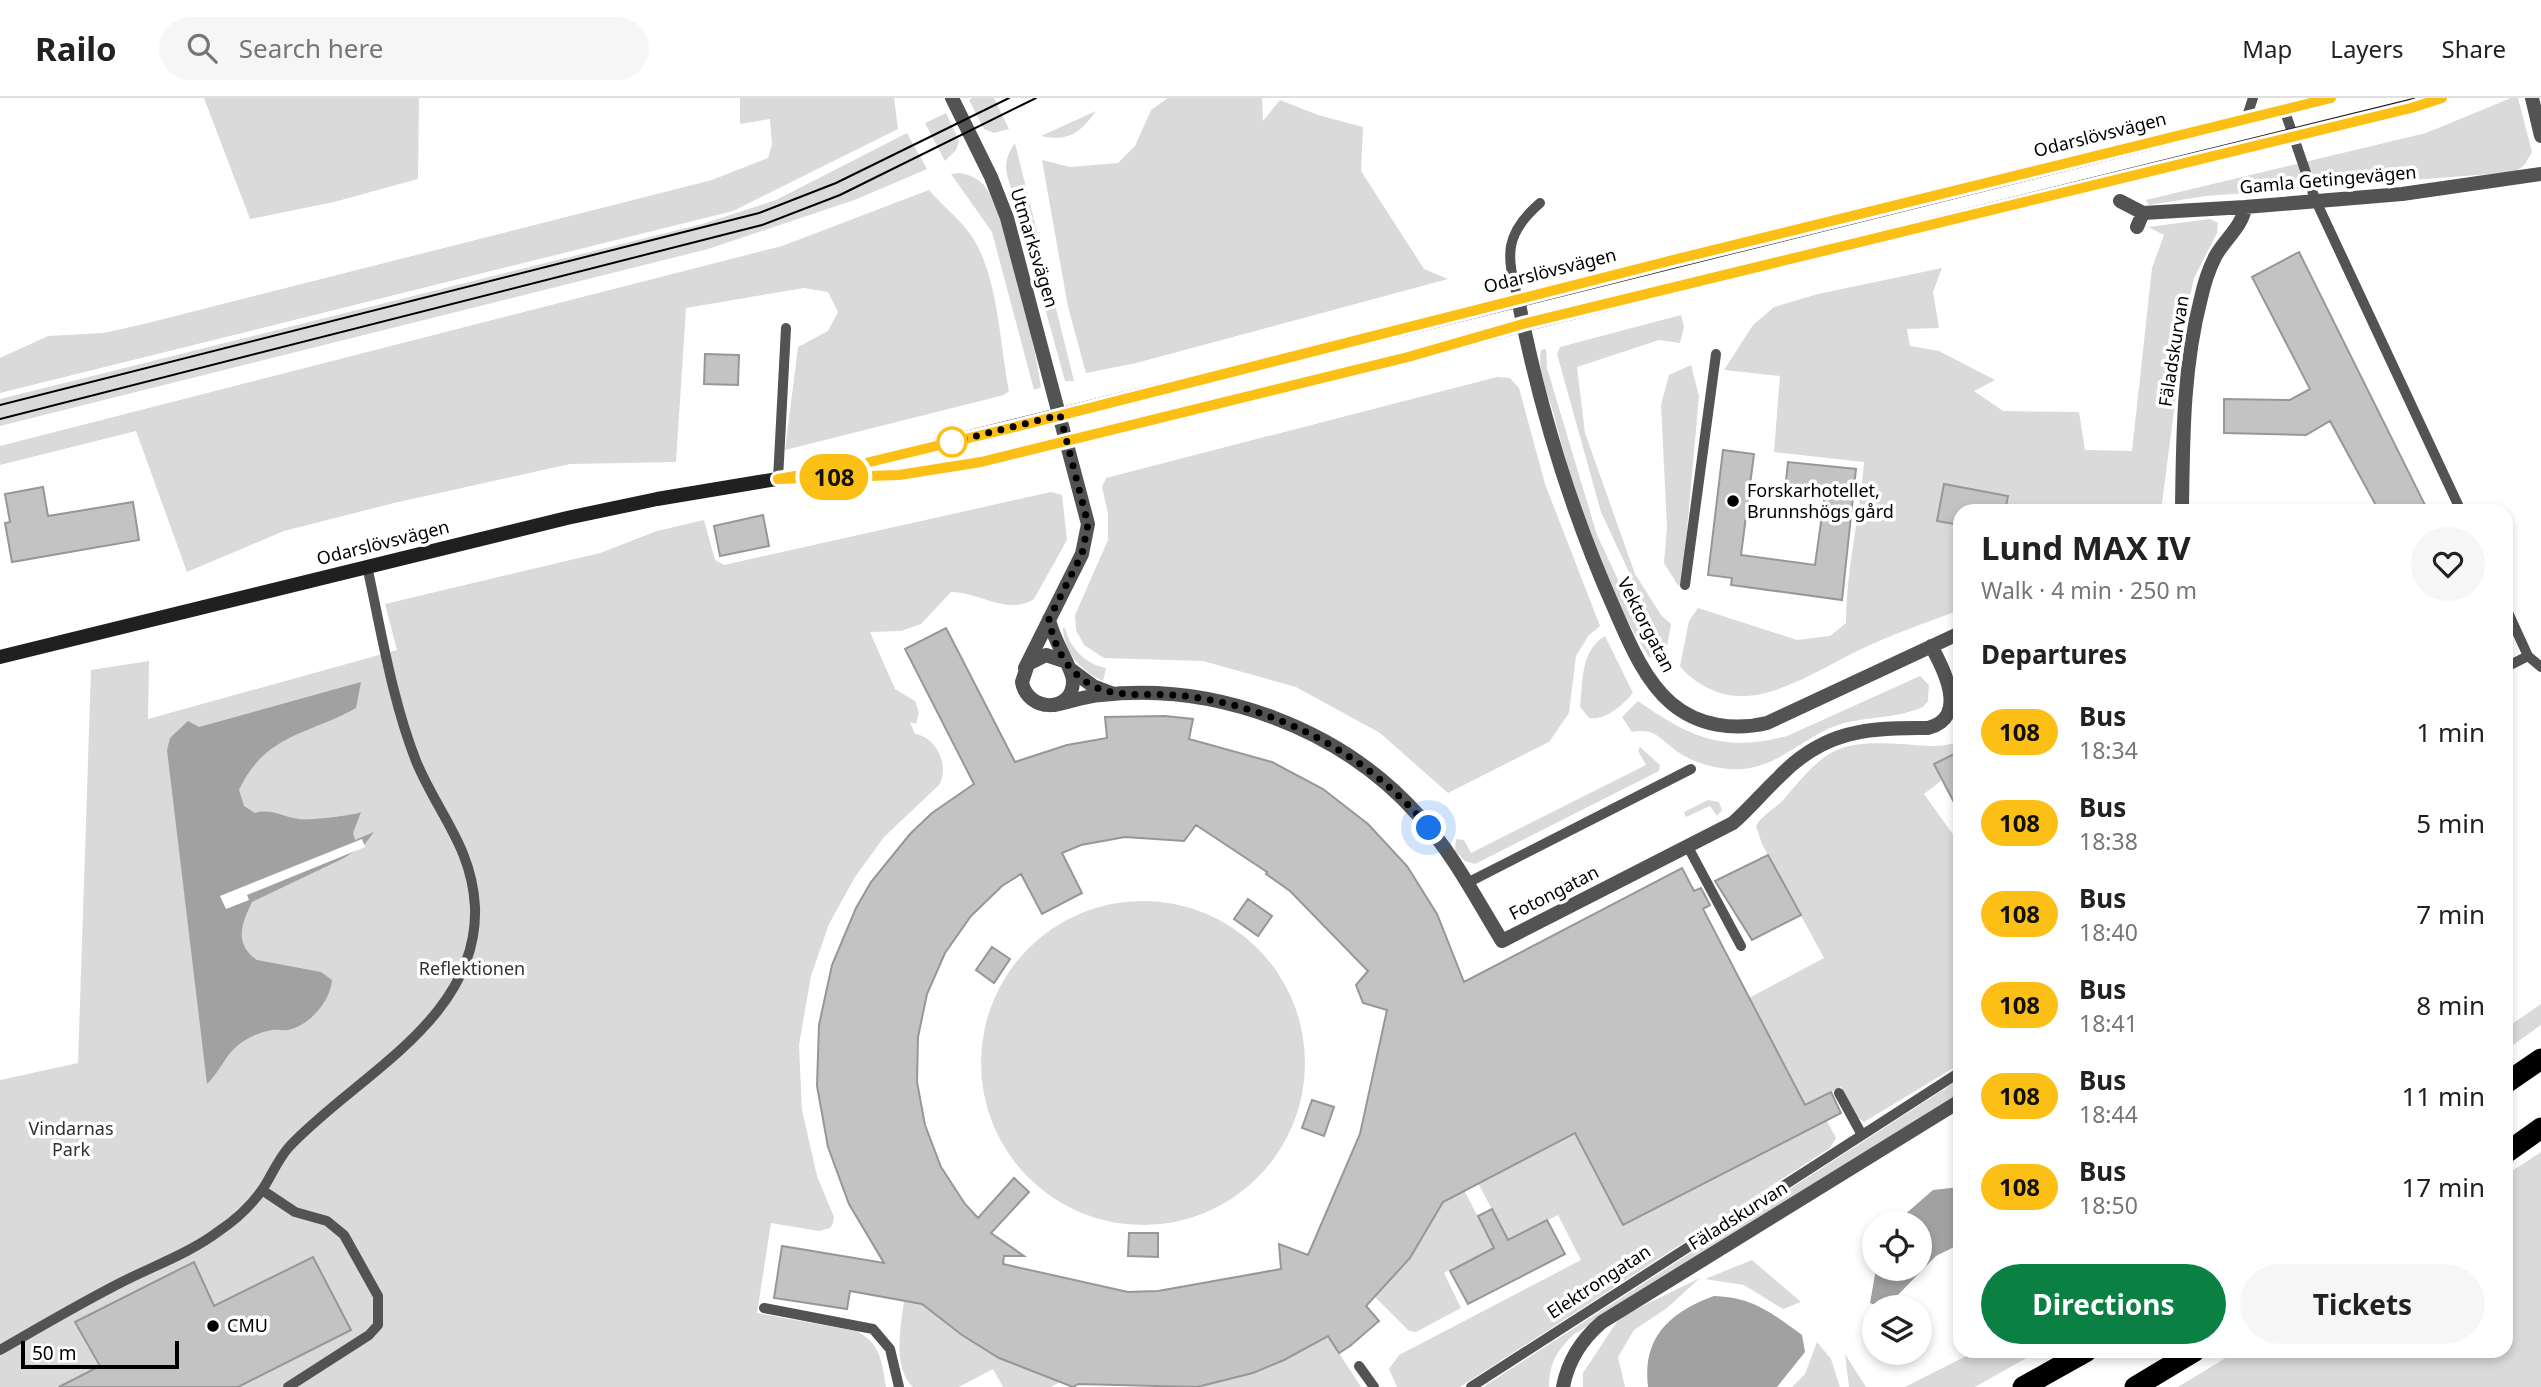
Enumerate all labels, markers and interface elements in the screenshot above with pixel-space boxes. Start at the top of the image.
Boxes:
search box [159,17,649,80]
text: Railo [35,26,117,71]
icon: search [183,29,221,67]
text: Search here [239,30,383,66]
text: Map [2242,32,2292,65]
text: Layers [2330,32,2404,65]
text: Share [2442,32,2506,65]
street label: Odarslövsvägen [2031,106,2169,162]
street label: Gamla Getingevägen [2238,159,2417,199]
street label: Utmarksvägen [1005,185,1065,310]
street label: Odarslövsvägen [1481,242,1619,298]
street label: Fäladskurvan [2152,293,2194,408]
unlabelled marker [937,427,967,457]
line badge: 108 [794,454,874,500]
text: 108 [813,460,855,493]
place label: Forskarhotellet, Brunnshögs gård [1747,478,1894,523]
marker: Forskarhotellet, Brunnshögs gård [1725,493,1741,509]
street label: Odarslövsvägen [314,514,452,570]
text: Lund MAX IV [1981,525,2191,570]
button: heart [2411,527,2485,601]
street label: Vektorgatan [1613,573,1681,676]
text: Walk · 4 min · 250 m [1981,574,2197,606]
text: Departures [1981,636,2127,672]
text: Bus [2079,698,2126,734]
text: 1 min [2416,714,2485,750]
text: 108 [1999,715,2040,748]
text: 18:34 [2079,734,2138,766]
text: Bus [2079,789,2126,825]
text: 5 min [2416,805,2485,841]
text: 108 [1999,806,2040,839]
your location [1411,810,1446,845]
text: 18:38 [2079,825,2138,857]
street label: Fotongatan [1505,859,1602,925]
text: Bus [2079,880,2126,916]
text: 7 min [2416,896,2485,932]
text: 108 [1999,897,2040,930]
text: 18:40 [2079,916,2138,948]
park label: Reflektionen [419,956,525,980]
text: Bus [2079,971,2126,1007]
text: 8 min [2416,987,2485,1023]
text: 108 [1999,988,2040,1021]
text: 18:41 [2079,1007,2138,1039]
text: Bus [2079,1062,2126,1098]
text: 11 min [2401,1078,2485,1114]
text: 108 [1999,1079,2040,1112]
text: 18:44 [2079,1098,2138,1130]
park label: Vindarnas Park [28,1116,114,1161]
text: Bus [2079,1153,2126,1189]
text: 17 min [2401,1169,2485,1205]
text: 108 [1999,1170,2040,1203]
street label: Fäladskurvan [1683,1175,1791,1255]
text: 18:50 [2079,1189,2138,1221]
map controls [1862,1211,1932,1365]
button: locate [1862,1211,1932,1281]
street label: Elektrongatan [1542,1239,1655,1324]
button: Directions [1981,1264,2226,1344]
button: Tickets [2240,1264,2485,1344]
button: layers [1862,1295,1932,1365]
place label: CMU [227,1313,268,1337]
marker: CMU [205,1318,221,1334]
scale bar [21,1338,178,1370]
text: 50 m [32,1340,76,1366]

